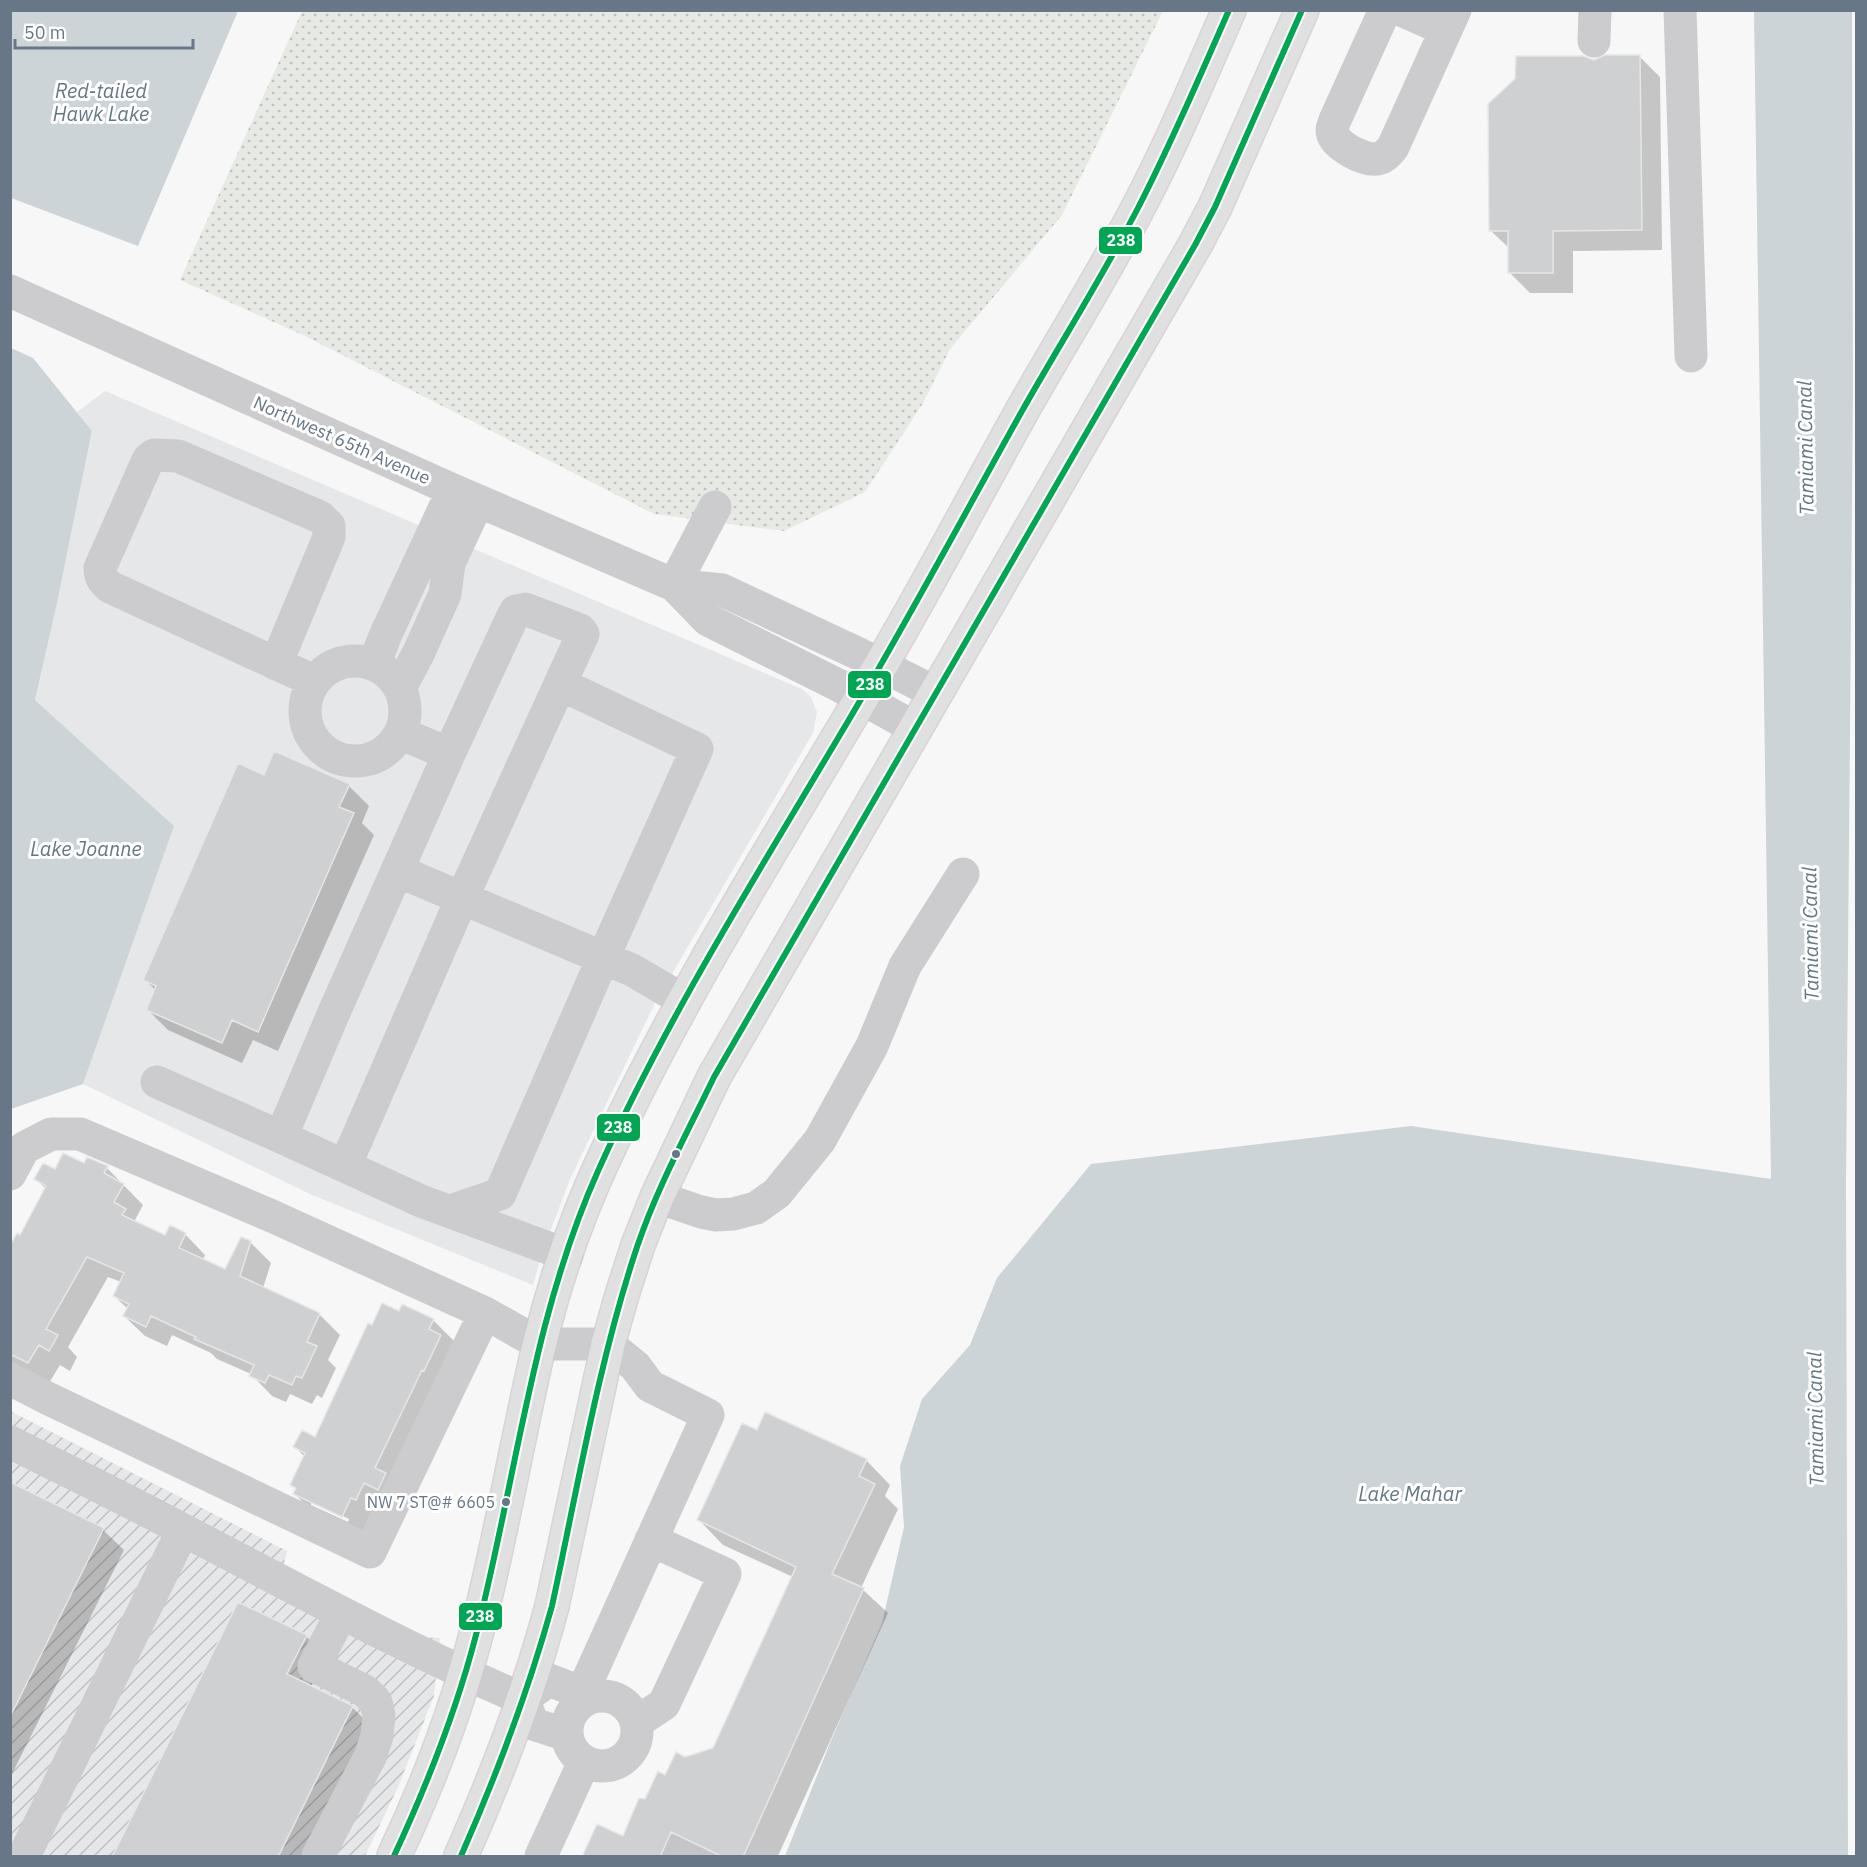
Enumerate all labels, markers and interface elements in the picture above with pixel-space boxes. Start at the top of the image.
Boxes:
scale bar [15,12,194,50]
text: 50 m [24,21,66,44]
water label: Red-tailed Hawk Lake [53,77,149,127]
line badge: 238 [1098,226,1143,255]
text: 238 [1107,230,1135,250]
water label: Tamiami Canal [1790,380,1820,515]
street label: Northwest 65th Avenue [250,391,434,489]
line badge: 238 [847,670,892,699]
text: 238 [856,674,884,694]
water label: Lake Joanne [30,835,142,862]
water label: Tamiami Canal [1795,866,1825,1001]
line badge: 238 [596,1113,641,1142]
text: 238 [604,1117,632,1137]
unlabelled marker [670,1148,682,1160]
water label: Tamiami Canal [1800,1351,1830,1486]
water label: Lake Mahar [1358,1480,1462,1507]
place label: NW 7 ST@# 6605 [367,1492,495,1512]
marker: NW 7 ST@# 6605 [500,1496,512,1508]
line badge: 238 [458,1602,503,1631]
text: 238 [466,1606,494,1626]

